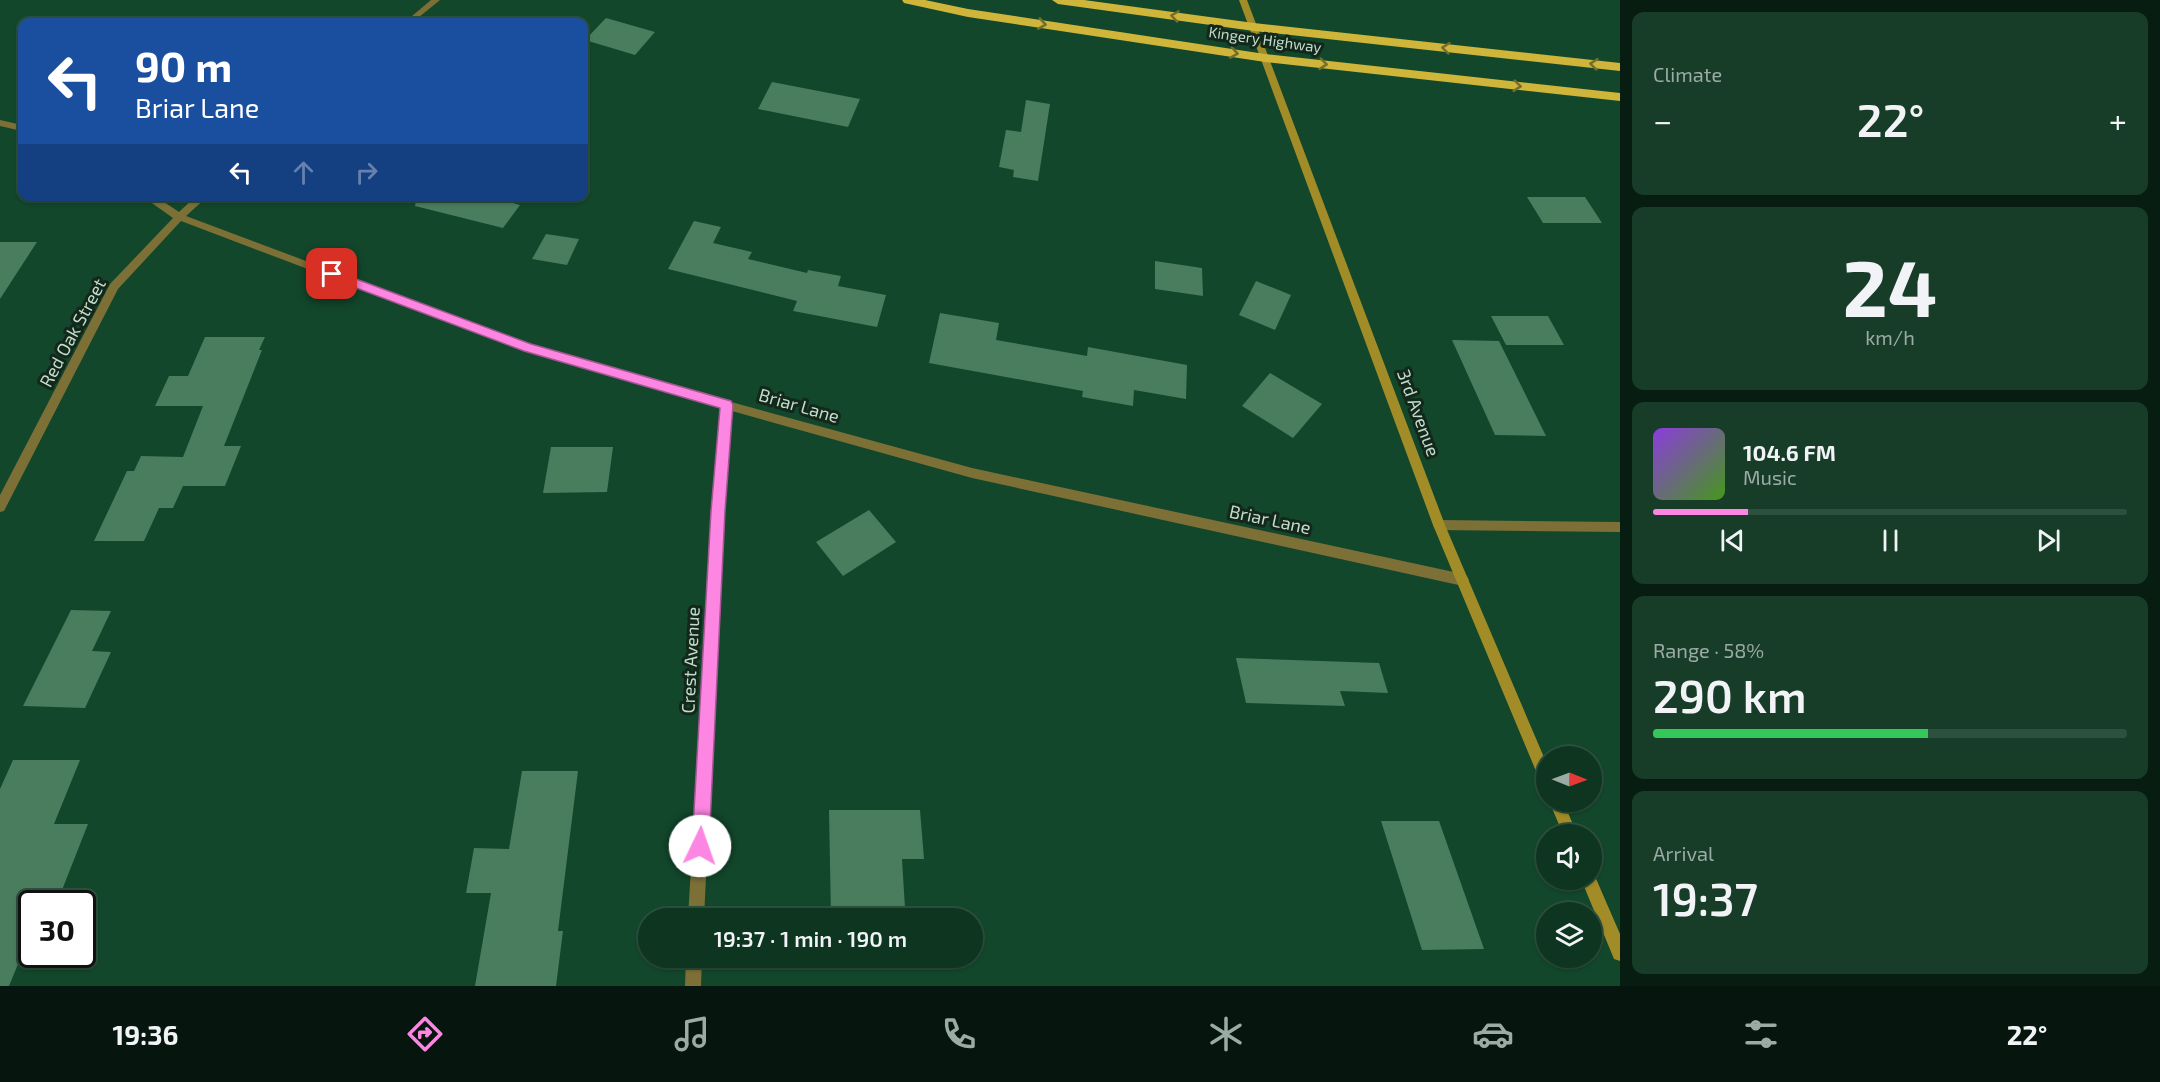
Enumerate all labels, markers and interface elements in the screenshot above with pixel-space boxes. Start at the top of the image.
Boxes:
one-way arrow [1170,11,1180,23]
one-way arrow [1036,17,1046,30]
street label: Kingery Highway [1207,22,1323,56]
text: 90 m [135,40,232,90]
icon: left [36,42,114,120]
one-way arrow [1442,42,1451,55]
one-way arrow [1230,47,1239,59]
one-way arrow [1318,58,1327,70]
one-way arrow [1589,58,1598,71]
text: Climate [1653,62,1722,86]
one-way arrow [1512,79,1521,92]
text: Briar Lane [135,91,259,123]
text: 22° [1857,92,1924,146]
text: − [1653,100,1672,140]
text: + [2109,100,2127,140]
icon: left [224,156,257,189]
icon: ahead [287,156,320,189]
icon: right [350,156,383,189]
text: 24 [1842,239,1938,333]
pin [306,248,357,299]
icon: arrive [315,257,348,290]
street label: Red Oak Street [34,274,110,391]
text: km/h [1865,325,1915,349]
street label: 3rd Avenue [1393,366,1445,459]
street label: Briar Lane [756,383,842,427]
text: 104.6 FM [1743,439,1836,465]
text: Music [1743,465,1797,489]
street label: Briar Lane [1227,500,1313,538]
icon: previous [1716,524,1749,557]
icon: pause [1874,524,1907,557]
icon: next [2032,524,2065,557]
street label: Crest Avenue [676,606,704,714]
text: Range · 58% [1653,638,1764,662]
text: 290 km [1653,668,1806,722]
north arrow [1536,746,1602,812]
map controls [1536,746,1602,968]
position arrow [668,814,732,878]
button: sound [1536,824,1602,890]
text: Arrival [1653,841,1714,865]
text: 19:37 [1653,871,1758,925]
speed limit sign: 30 [18,890,96,968]
button: layers [1536,902,1602,968]
text: 19:37 · 1 min · 190 m [714,925,907,951]
icon: directions [404,1013,446,1055]
icon: music [671,1013,713,1055]
icon: phone [938,1013,980,1055]
icon: climate [1205,1013,1247,1055]
icon: car [1472,1013,1514,1055]
icon: filters [1740,1013,1782,1055]
text: 19:36 [113,1018,178,1050]
text: 22° [2007,1018,2047,1050]

